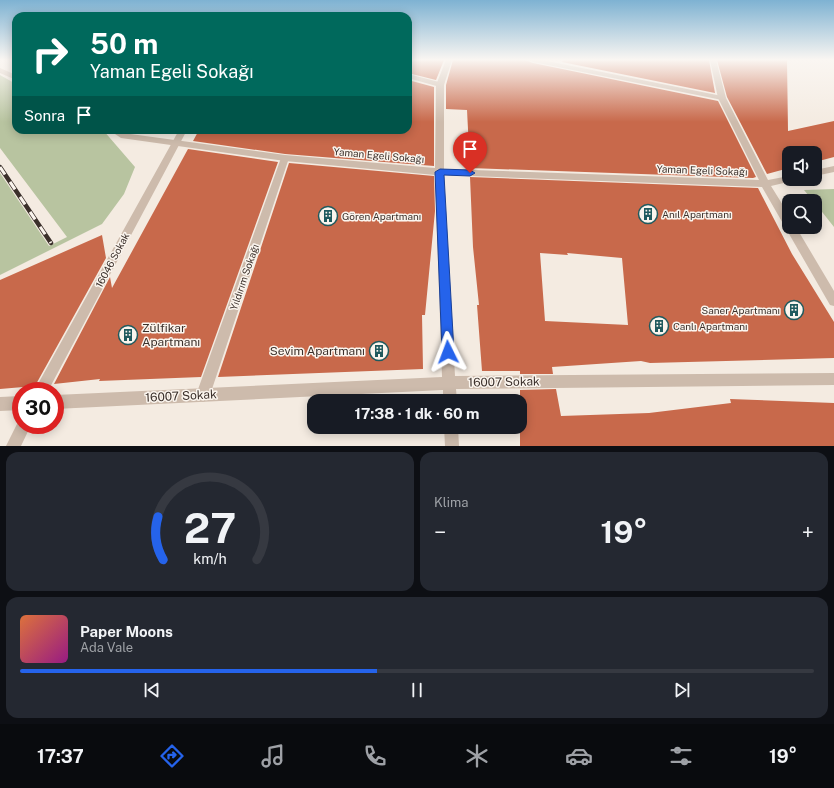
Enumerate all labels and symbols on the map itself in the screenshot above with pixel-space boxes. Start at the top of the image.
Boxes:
pin [453,132,487,173]
street label: Yaman Egeli Sokağı [333,145,425,165]
street label: Yaman Egeli Sokağı [656,162,748,178]
building icon: Anıl Apartmanı [637,203,659,225]
building icon: Gören Apartmanı [317,205,339,227]
place label: Anıl Apartmanı [662,208,731,220]
place label: Gören Apartmanı [342,210,421,222]
street label: 16046 Sokak [93,230,132,289]
street label: Yıldırım Sokağı [227,242,261,312]
building icon: Saner Apartmanı [783,299,805,321]
place label: Saner Apartmanı [702,304,780,316]
building icon: Canlı Apartmanı [648,315,670,337]
place label: Canlı Apartmanı [673,320,747,332]
place label: Zülfikar Apartmanı [142,321,200,349]
building icon: Zülfikar Apartmanı [117,324,139,346]
position arrow [427,331,469,373]
building icon: Sevim Apartmanı [368,340,390,362]
place label: Sevim Apartmanı [270,344,365,358]
street label: 16007 Sokak [468,374,540,390]
speed limit sign: 30 [12,382,64,434]
street label: 16007 Sokak [145,387,217,405]

